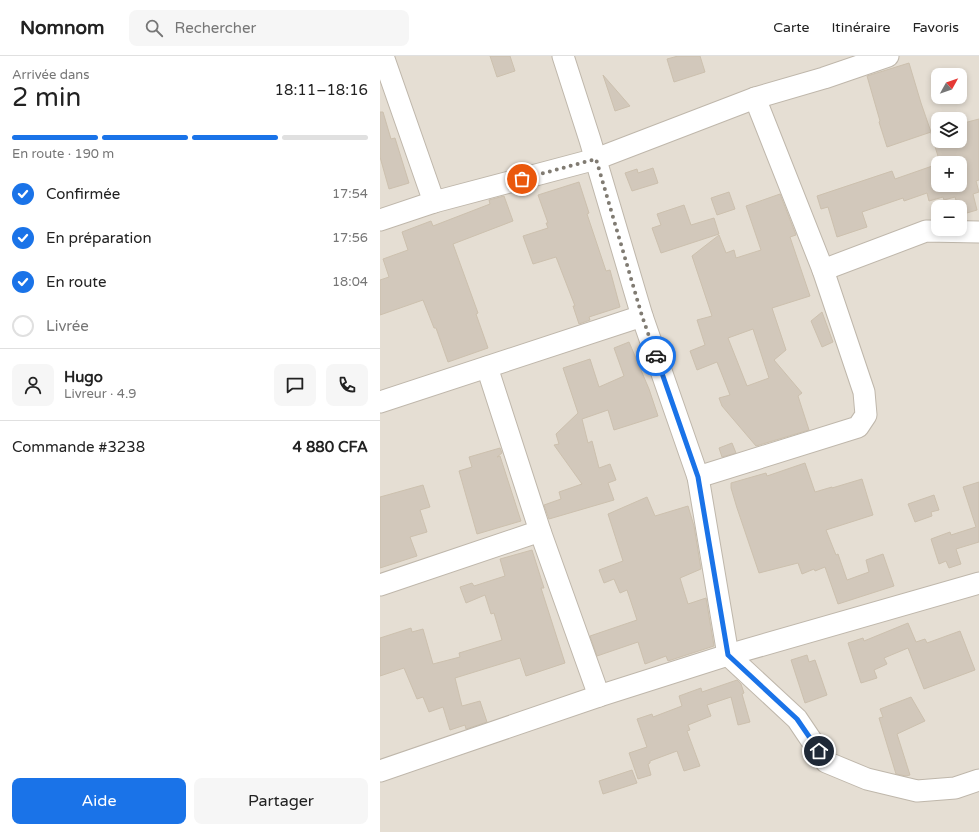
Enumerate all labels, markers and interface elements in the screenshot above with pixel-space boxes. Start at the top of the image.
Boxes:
search box [129,10,409,46]
text: Nomnom [20,17,105,39]
icon: search [143,17,165,39]
text: Rechercher [175,19,256,37]
text: Carte [773,19,809,36]
text: Itinéraire [831,19,890,36]
text: Favoris [912,19,959,36]
text: Arrivée dans [12,67,89,83]
north arrow [931,68,967,104]
map controls [931,68,967,236]
text: 18:11–18:16 [275,81,368,99]
text: 2 min [12,82,81,113]
button: layers [931,112,967,148]
text: En route · 190 m [12,146,114,162]
button: + [931,156,967,192]
pin [505,162,539,196]
icon: bag [511,168,533,190]
icon: check [12,183,34,205]
text: Confirmée [46,185,120,203]
text: 17:54 [332,186,368,202]
button: − [931,200,967,236]
icon: check [12,227,34,249]
text: En préparation [46,229,152,247]
text: 17:56 [332,230,368,246]
icon: check [12,271,34,293]
text: En route [46,273,106,291]
text: 18:04 [332,274,368,290]
text: Livrée [46,317,89,335]
courier [636,336,676,376]
icon: car [645,345,667,367]
button: person [12,364,54,406]
button: chat [274,364,316,406]
button: phone [326,364,368,406]
text: Hugo [64,368,103,386]
text: Livreur · 4.9 [64,386,137,402]
text: Commande #3238 [12,438,145,456]
text: 4 880 CFA [293,438,368,456]
pin [802,734,836,768]
icon: home [808,740,830,762]
button: Aide [12,778,186,824]
button: Partager [194,778,368,824]

